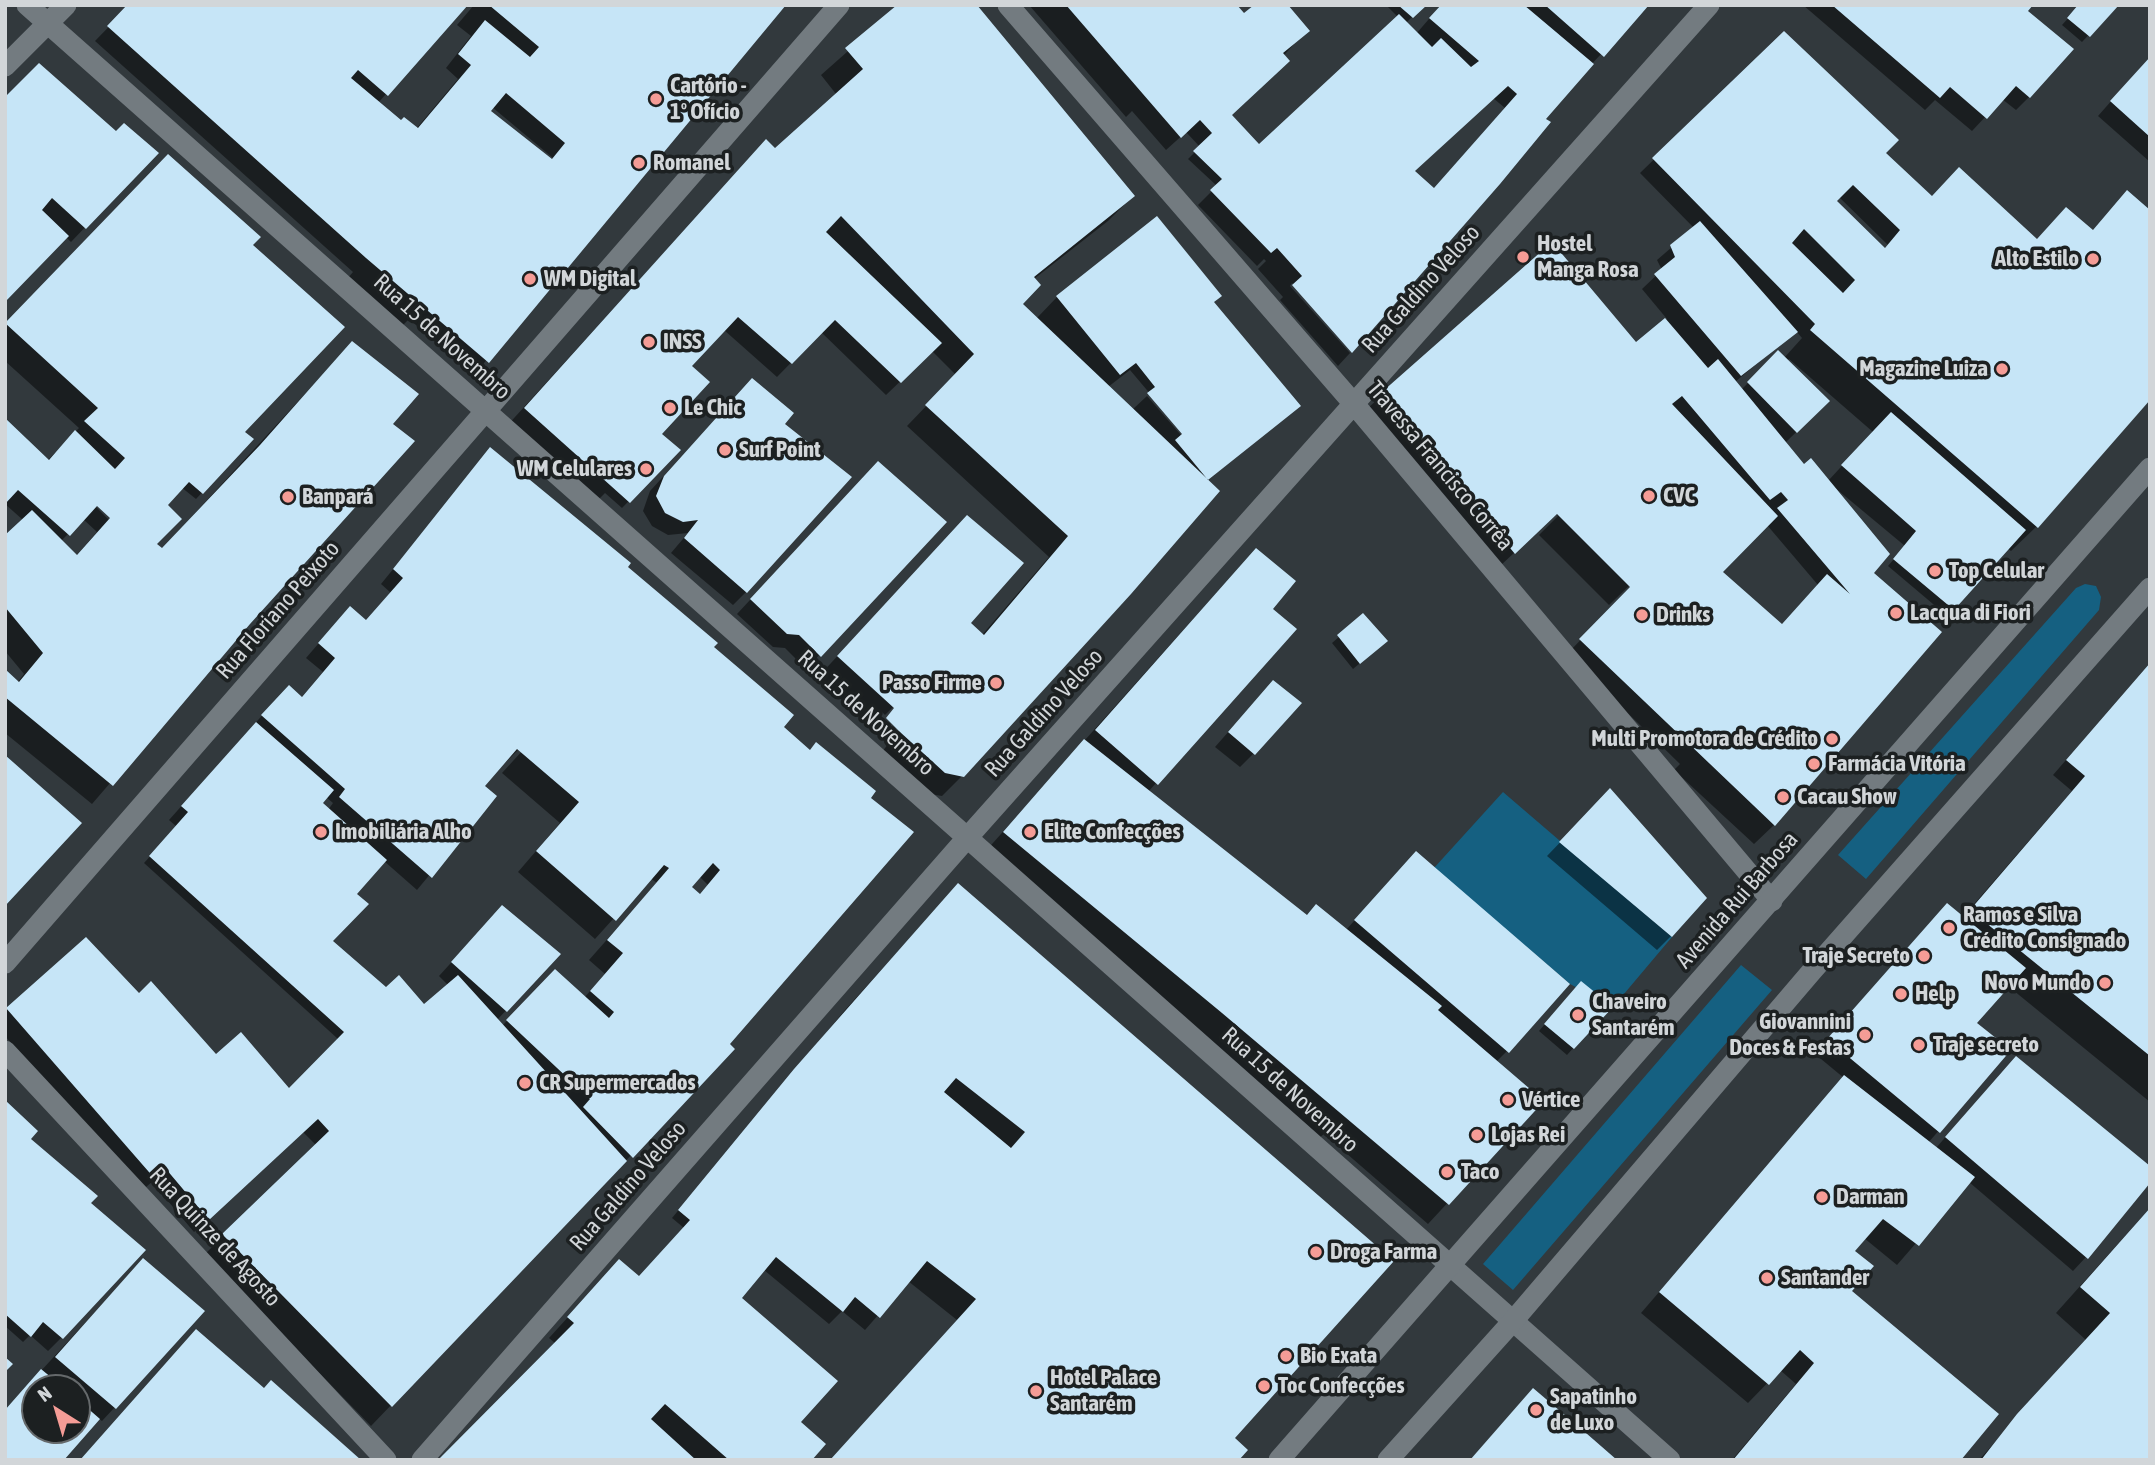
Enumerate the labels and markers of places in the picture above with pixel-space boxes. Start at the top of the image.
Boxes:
place label: Cartório - 1° Ofício [670,72,747,126]
marker: Cartório - 1° Ofício [648,91,664,107]
place label: Romanel [653,149,730,177]
marker: Romanel [631,155,647,171]
place label: Hostel Manga Rosa [1537,230,1639,284]
place label: Alto Estilo [1995,245,2079,273]
marker: Hostel Manga Rosa [1515,249,1531,265]
marker: Alto Estilo [2085,251,2101,267]
place label: WM Digital [544,265,636,293]
marker: WM Digital [522,271,538,287]
place label: INSS [663,328,702,356]
marker: INSS [641,334,657,350]
place label: Magazine Luiza [1859,355,1988,383]
marker: Magazine Luiza [1994,361,2010,377]
place label: Le Chic [684,394,742,422]
marker: Le Chic [662,400,678,416]
place label: Surf Point [739,436,821,464]
marker: Surf Point [717,442,733,458]
place label: WM Celulares [517,455,632,483]
marker: WM Celulares [638,461,654,477]
place label: CVC [1663,482,1695,510]
place label: Banpará [302,483,373,511]
marker: CVC [1641,488,1657,504]
marker: Banpará [280,489,296,505]
place label: Top Celular [1949,557,2044,585]
marker: Top Celular [1927,563,1943,579]
place label: Lacqua di Fiori [1910,599,2031,627]
place label: Drinks [1656,601,1710,629]
marker: Lacqua di Fiori [1888,605,1904,621]
marker: Drinks [1634,607,1650,623]
place label: Passo Firme [882,669,982,697]
marker: Passo Firme [988,675,1004,691]
place label: Multi Promotora de Crédito [1591,725,1818,753]
marker: Multi Promotora de Crédito [1824,731,1840,747]
place label: Farmácia Vitória [1828,750,1966,778]
marker: Farmácia Vitória [1806,756,1822,772]
place label: Cacau Show [1797,783,1897,811]
marker: Cacau Show [1775,789,1791,805]
place label: Imobiliária Alho [335,818,472,846]
place label: Elite Confecções [1044,818,1181,846]
marker: Imobiliária Alho [313,824,329,840]
marker: Elite Confecções [1022,824,1038,840]
place label: Ramos e Silva Crédito Consignado [1963,901,2126,955]
marker: Ramos e Silva Crédito Consignado [1941,920,1957,936]
place label: Traje Secreto [1802,942,1910,970]
marker: Traje Secreto [1916,948,1932,964]
place label: Novo Mundo [1984,969,2091,997]
marker: Novo Mundo [2097,975,2113,991]
place label: Help [1915,980,1956,1008]
marker: Help [1893,986,1909,1002]
place label: Chaveiro Santarém [1592,988,1675,1042]
marker: Chaveiro Santarém [1570,1007,1586,1023]
place label: Giovannini Doces & Festas [1729,1008,1851,1062]
marker: Giovannini Doces & Festas [1857,1027,1873,1043]
place label: Traje secreto [1933,1031,2039,1059]
marker: Traje secreto [1911,1037,1927,1053]
place label: CR Supermercados [539,1069,696,1097]
marker: CR Supermercados [517,1075,533,1091]
place label: Vértice [1522,1086,1580,1114]
marker: Vértice [1500,1092,1516,1108]
place label: Lojas Rei [1491,1121,1565,1149]
marker: Lojas Rei [1469,1127,1485,1143]
place label: Taco [1461,1158,1500,1186]
marker: Taco [1439,1164,1455,1180]
place label: Darman [1836,1183,1905,1211]
marker: Darman [1814,1189,1830,1205]
place label: Droga Farma [1330,1238,1437,1266]
marker: Droga Farma [1308,1244,1324,1260]
place label: Santander [1781,1264,1869,1292]
marker: Santander [1759,1270,1775,1286]
place label: Bio Exata [1300,1342,1377,1370]
marker: Bio Exata [1278,1348,1294,1364]
place label: Hotel Palace Santarém [1050,1364,1158,1418]
place label: Toc Confecções [1278,1372,1405,1400]
marker: Toc Confecções [1256,1378,1272,1394]
marker: Hotel Palace Santarém [1028,1383,1044,1399]
place label: Sapatinho de Luxo [1550,1383,1637,1437]
marker: Sapatinho de Luxo [1528,1402,1544,1418]

